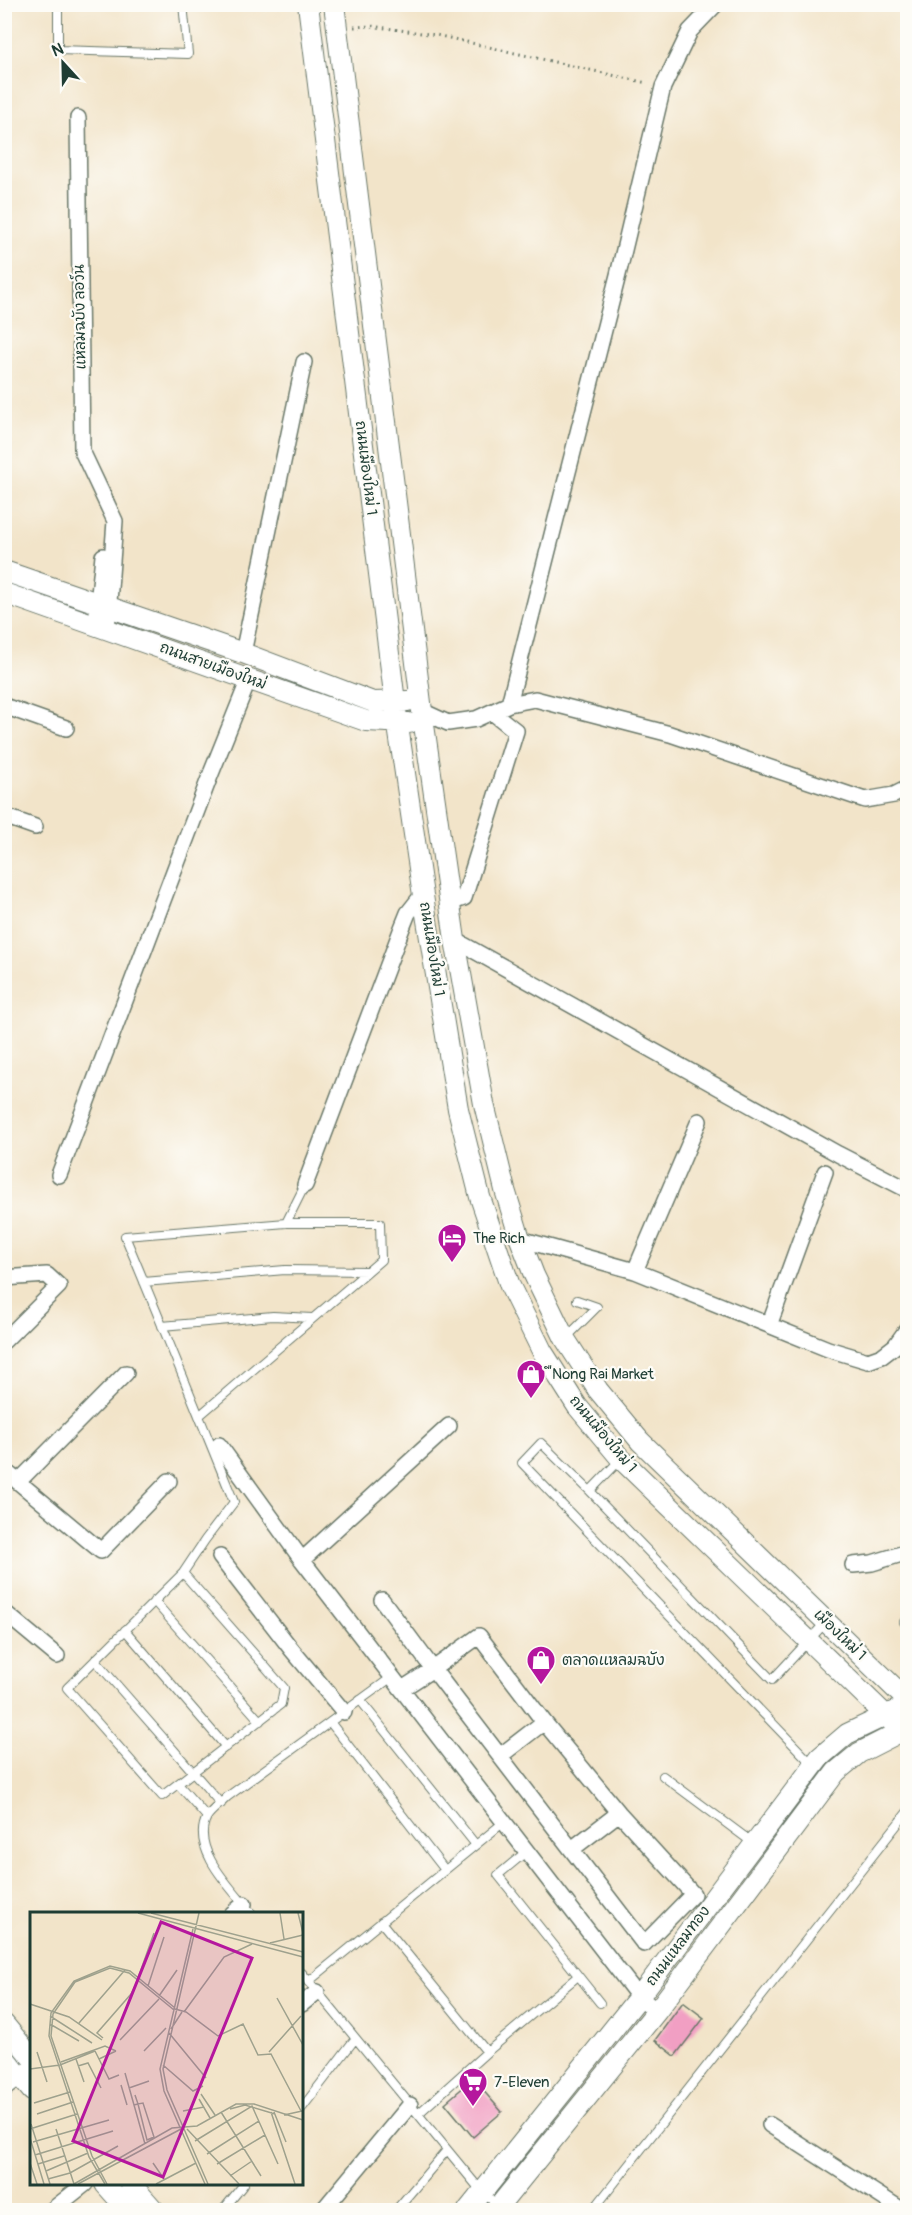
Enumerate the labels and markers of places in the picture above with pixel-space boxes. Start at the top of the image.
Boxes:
hotel icon: The Rich [436,1222,468,1264]
place label: The Rich [473,1229,525,1248]
shop icon: ืNong Rai Market [515,1358,547,1400]
place label: ืNong Rai Market [544,1365,655,1384]
shop icon: ตลาดแหลมฉบัง [525,1644,557,1686]
place label: ตลาดแหลมฉบัง [562,1651,665,1670]
supermarket icon: 7-Eleven [457,2066,489,2108]
place label: 7-Eleven [494,2073,549,2092]

